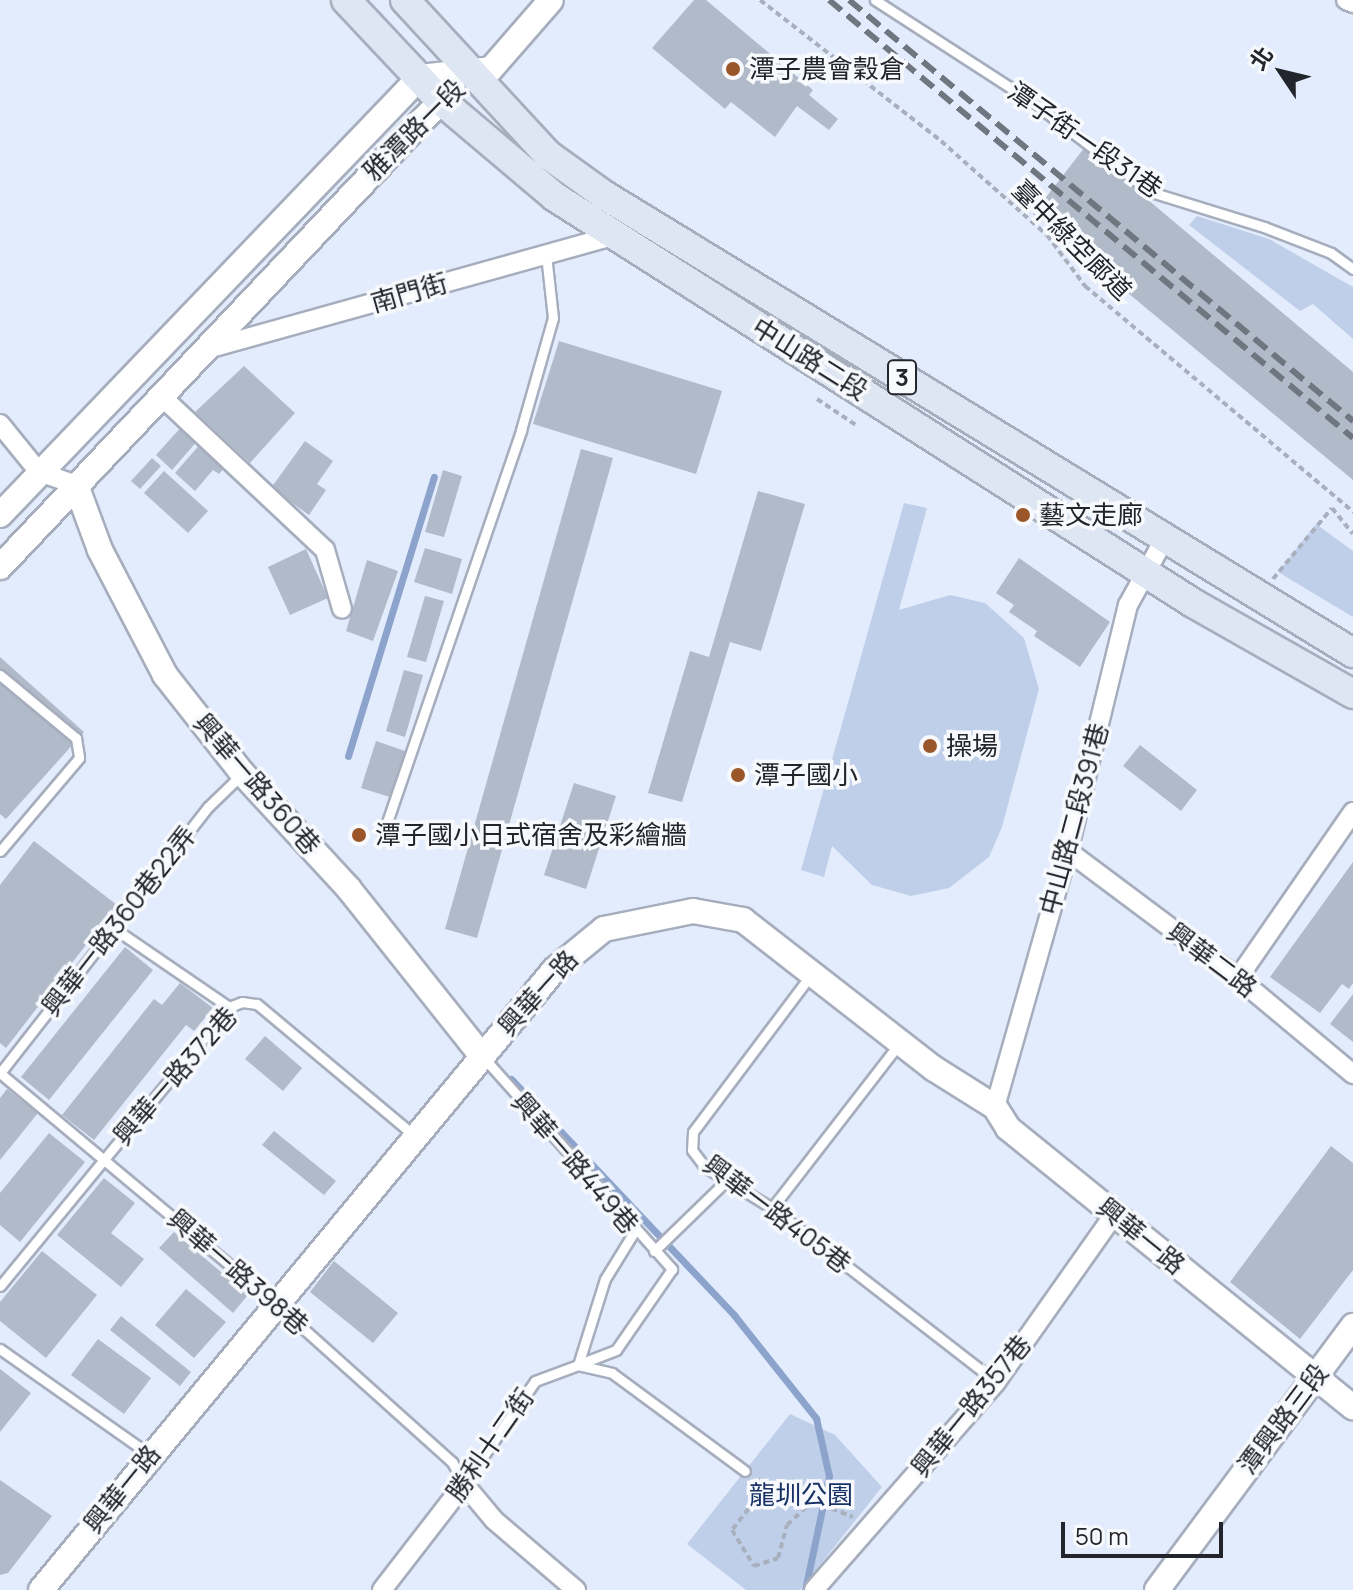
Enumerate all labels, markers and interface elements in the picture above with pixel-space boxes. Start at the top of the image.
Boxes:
north arrow [1241,32,1321,112]
text: 北 [1243,41,1280,76]
place label: 潭子農會穀倉 [749,53,905,85]
marker: 潭子農會穀倉 [724,60,742,78]
street label: 雅潭路一段 [357,73,471,187]
street label: 潭子街一段31巷 [1002,75,1168,205]
street label: 臺中綠空廊道 [1006,174,1138,306]
street label: 南門街 [367,267,451,319]
street label: 中山路二段 [747,311,873,407]
road number: 3 [886,357,918,397]
place label: 藝文走廊 [1039,499,1143,531]
marker: 藝文走廊 [1014,506,1032,524]
street label: 興華一路360巷 [187,707,327,861]
street label: 中山路二段391巷 [1033,720,1115,918]
place label: 操場 [946,730,998,762]
marker: 操場 [921,737,939,755]
place label: 潭子國小 [754,759,858,791]
marker: 潭子國小 [729,766,747,784]
place label: 潭子國小日式宿舍及彩繪牆 [375,819,687,851]
street label: 興華一路360巷22弄 [35,820,203,1022]
marker: 潭子國小日式宿舍及彩繪牆 [350,826,368,844]
street label: 興華二路 [1161,916,1263,1004]
street label: 興華一路 [492,944,584,1042]
street label: 興華一路372巷 [107,1001,243,1151]
street label: 興華一路449巷 [505,1086,645,1240]
street label: 興華一路405巷 [697,1149,857,1279]
street label: 興華一路 [1091,1191,1191,1281]
street label: 興華一路398巷 [162,1203,314,1341]
street label: 興華一路357巷 [905,1329,1037,1483]
street label: 潭興路三段 [1231,1358,1335,1480]
street label: 勝利十二街 [440,1383,540,1507]
street label: 興華一路 [77,1439,167,1539]
park label: 龍圳公園 [749,1479,853,1511]
scale bar [1065,1506,1227,1556]
text: 50 m [1075,1519,1129,1552]

